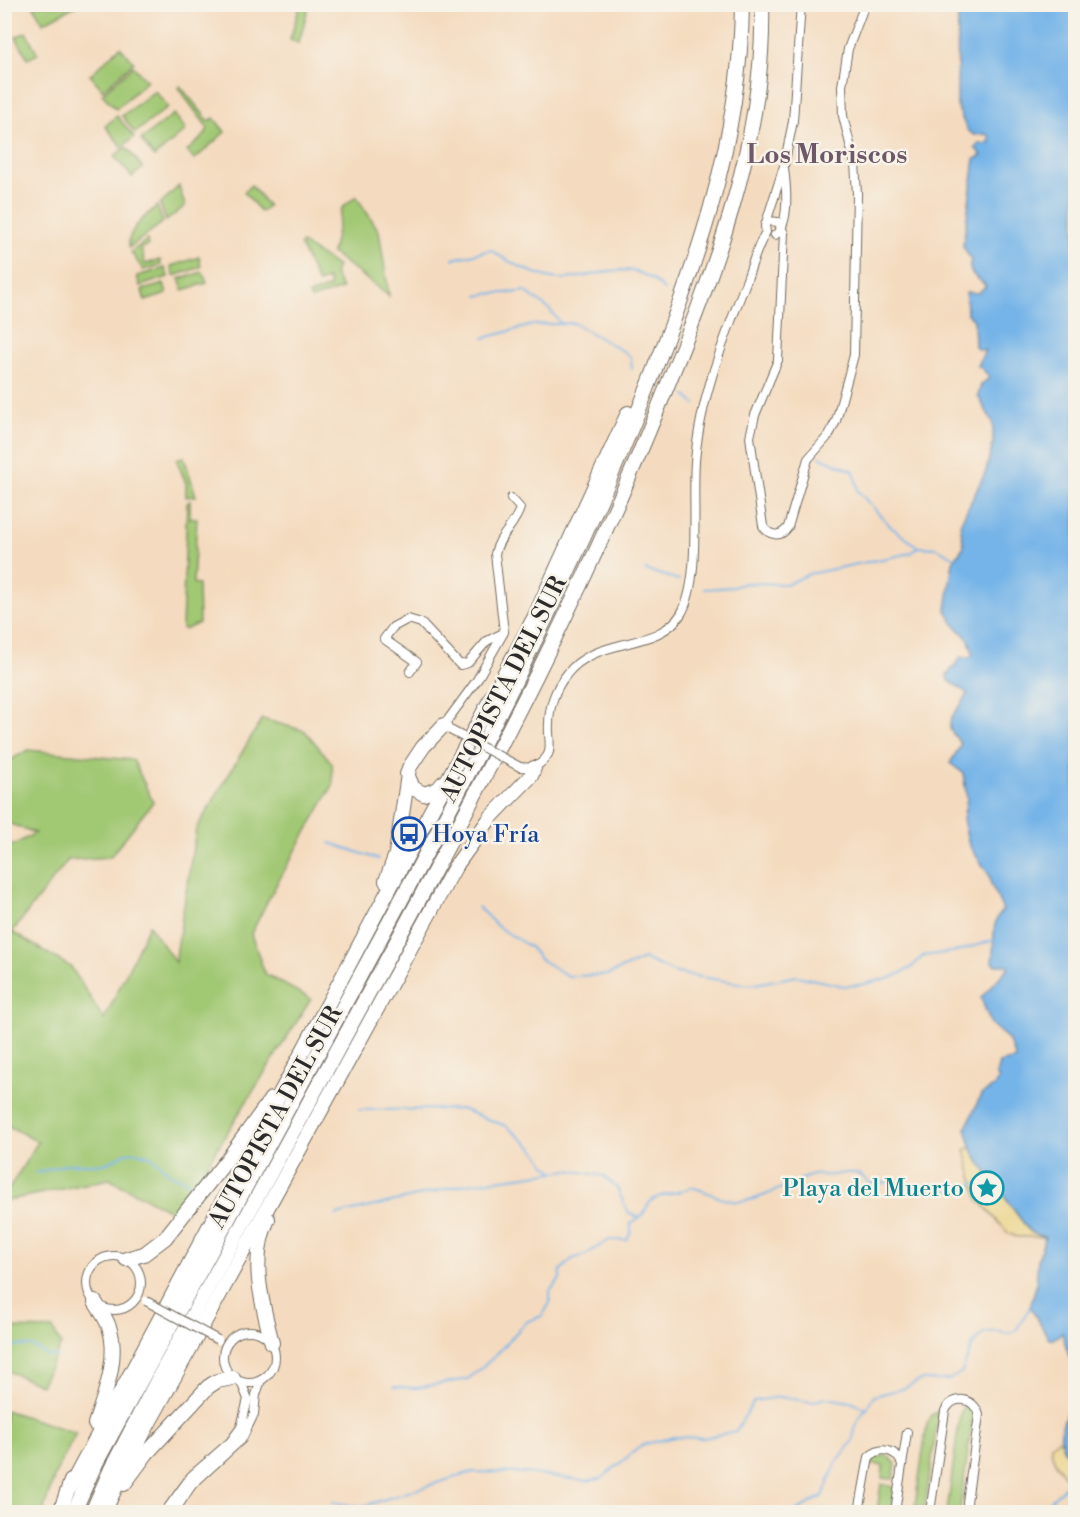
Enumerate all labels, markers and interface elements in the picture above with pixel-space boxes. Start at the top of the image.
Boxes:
district label: Los Moriscos [747,139,907,171]
street label: AUTOPISTA DEL SUR [433,570,575,808]
bus stop icon: Hoya Fría [391,816,427,852]
place label: Hoya Fría [432,820,540,850]
street label: AUTOPISTA DEL SUR [202,1000,350,1235]
place icon: Playa del Muerto [969,1170,1005,1206]
place label: Playa del Muerto [782,1174,964,1204]

